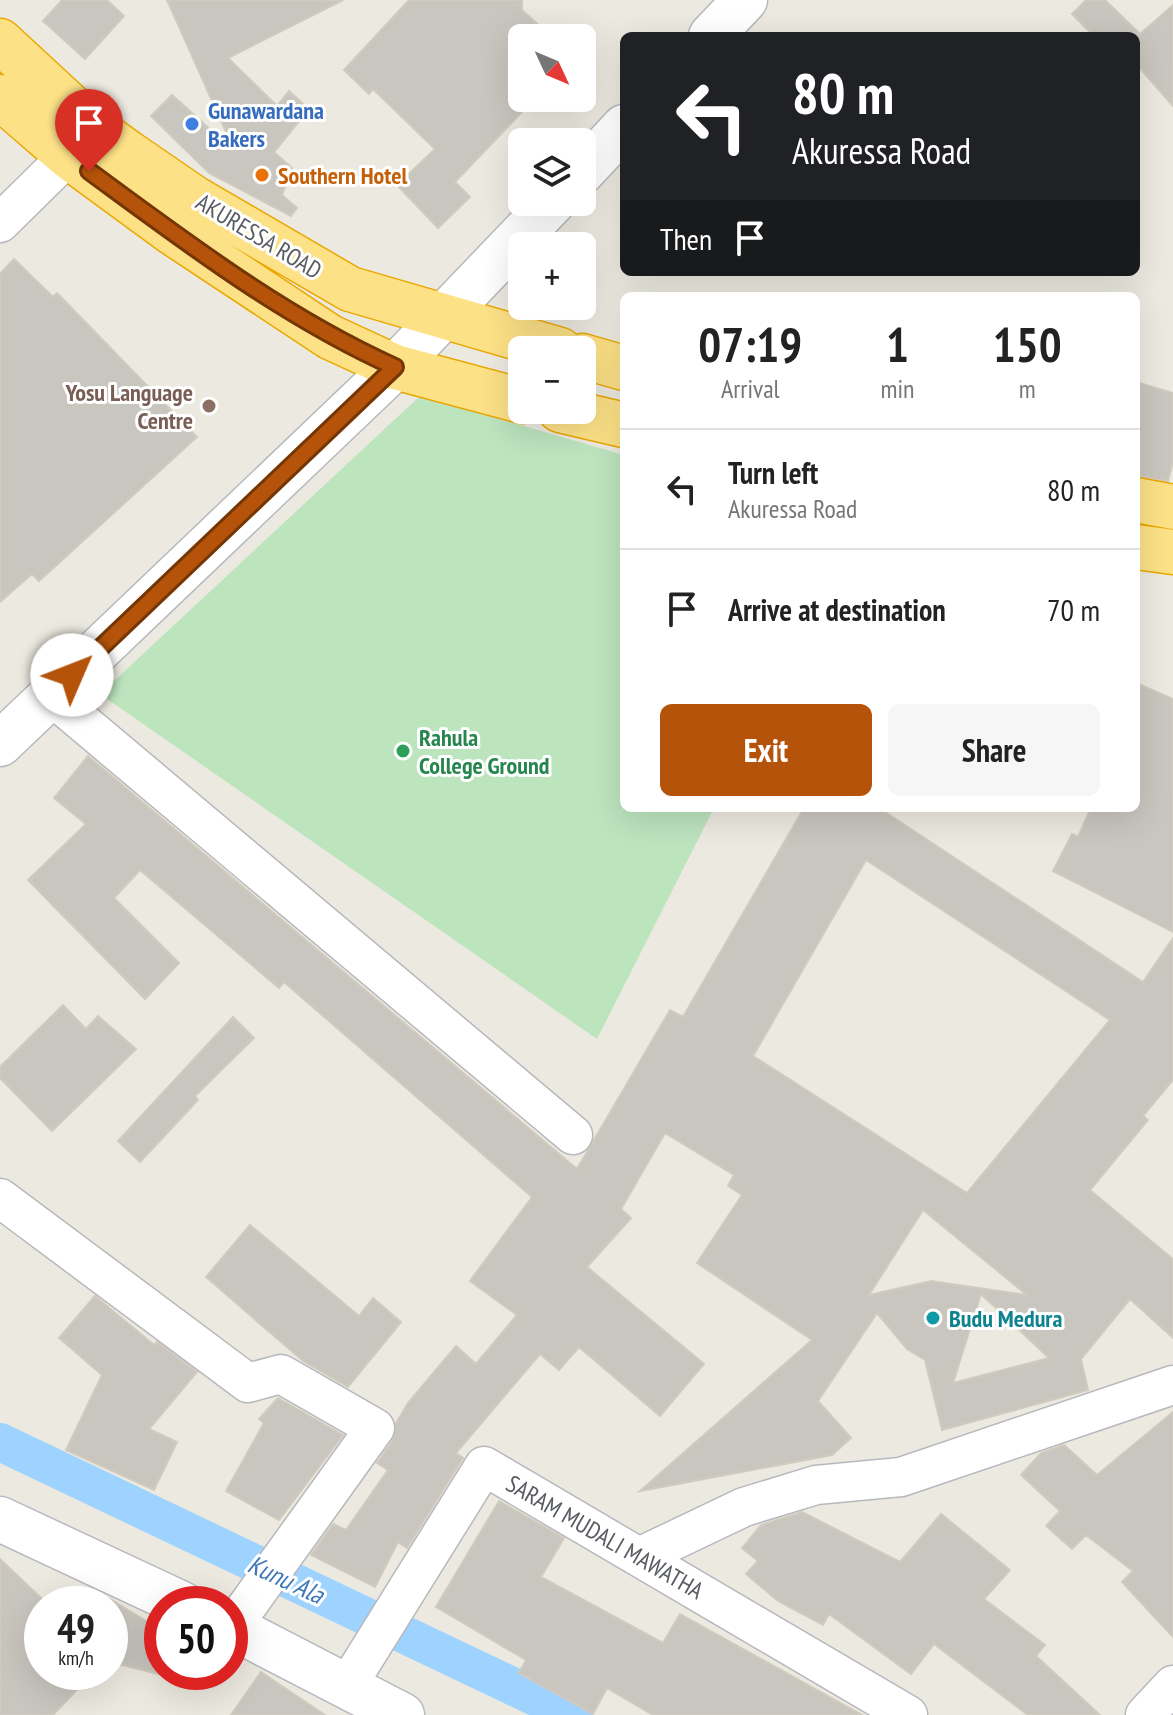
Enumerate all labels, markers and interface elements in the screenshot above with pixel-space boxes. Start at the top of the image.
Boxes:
north arrow [508,24,596,112]
map controls [508,24,596,424]
text: 80 m [792,57,894,129]
icon: left [660,64,764,168]
pin [55,89,123,171]
place label: Gunawardana Bakers [208,95,324,154]
icon: arrive [67,101,111,145]
marker: Gunawardana Bakers [183,115,201,133]
text: Akuressa Road [792,127,971,174]
button: layers [508,128,596,216]
place label: Southern Hotel [278,160,407,191]
marker: Southern Hotel [253,166,271,184]
street label: AKURESSA ROAD [191,186,327,286]
icon: arrive [728,216,772,260]
text: Then [660,219,712,258]
button: + [508,232,596,320]
text: 07:19 [698,313,802,375]
text: 1 [886,313,909,375]
text: 150 [993,313,1062,375]
button: − [508,336,596,424]
text: Arrival [721,372,780,405]
text: min [880,372,914,405]
text: m [1019,372,1036,405]
place label: Yosu Language Centre [65,377,193,436]
marker: Yosu Language Centre [200,397,218,415]
text: Turn left [728,453,818,492]
icon: left [660,467,704,511]
text: 80 m [1047,470,1100,509]
text: Akuressa Road [728,492,857,525]
icon: arrive [660,587,704,631]
text: Arrive at destination [728,590,946,629]
text: 70 m [1047,590,1100,629]
position arrow [30,633,114,717]
button: Exit [660,704,872,796]
button: Share [888,704,1100,796]
place label: Rahula College Ground [419,722,549,781]
marker: Rahula College Ground [394,742,412,760]
place label: Budu Medura [949,1303,1062,1334]
marker: Budu Medura [924,1309,942,1327]
street label: SARAM MUDALI MAWATHA [501,1468,710,1606]
water label: Kunu Ala [243,1547,331,1611]
speed limit sign: 50 [144,1586,248,1690]
text: 49 [57,1602,95,1654]
text: km/h [58,1645,94,1671]

